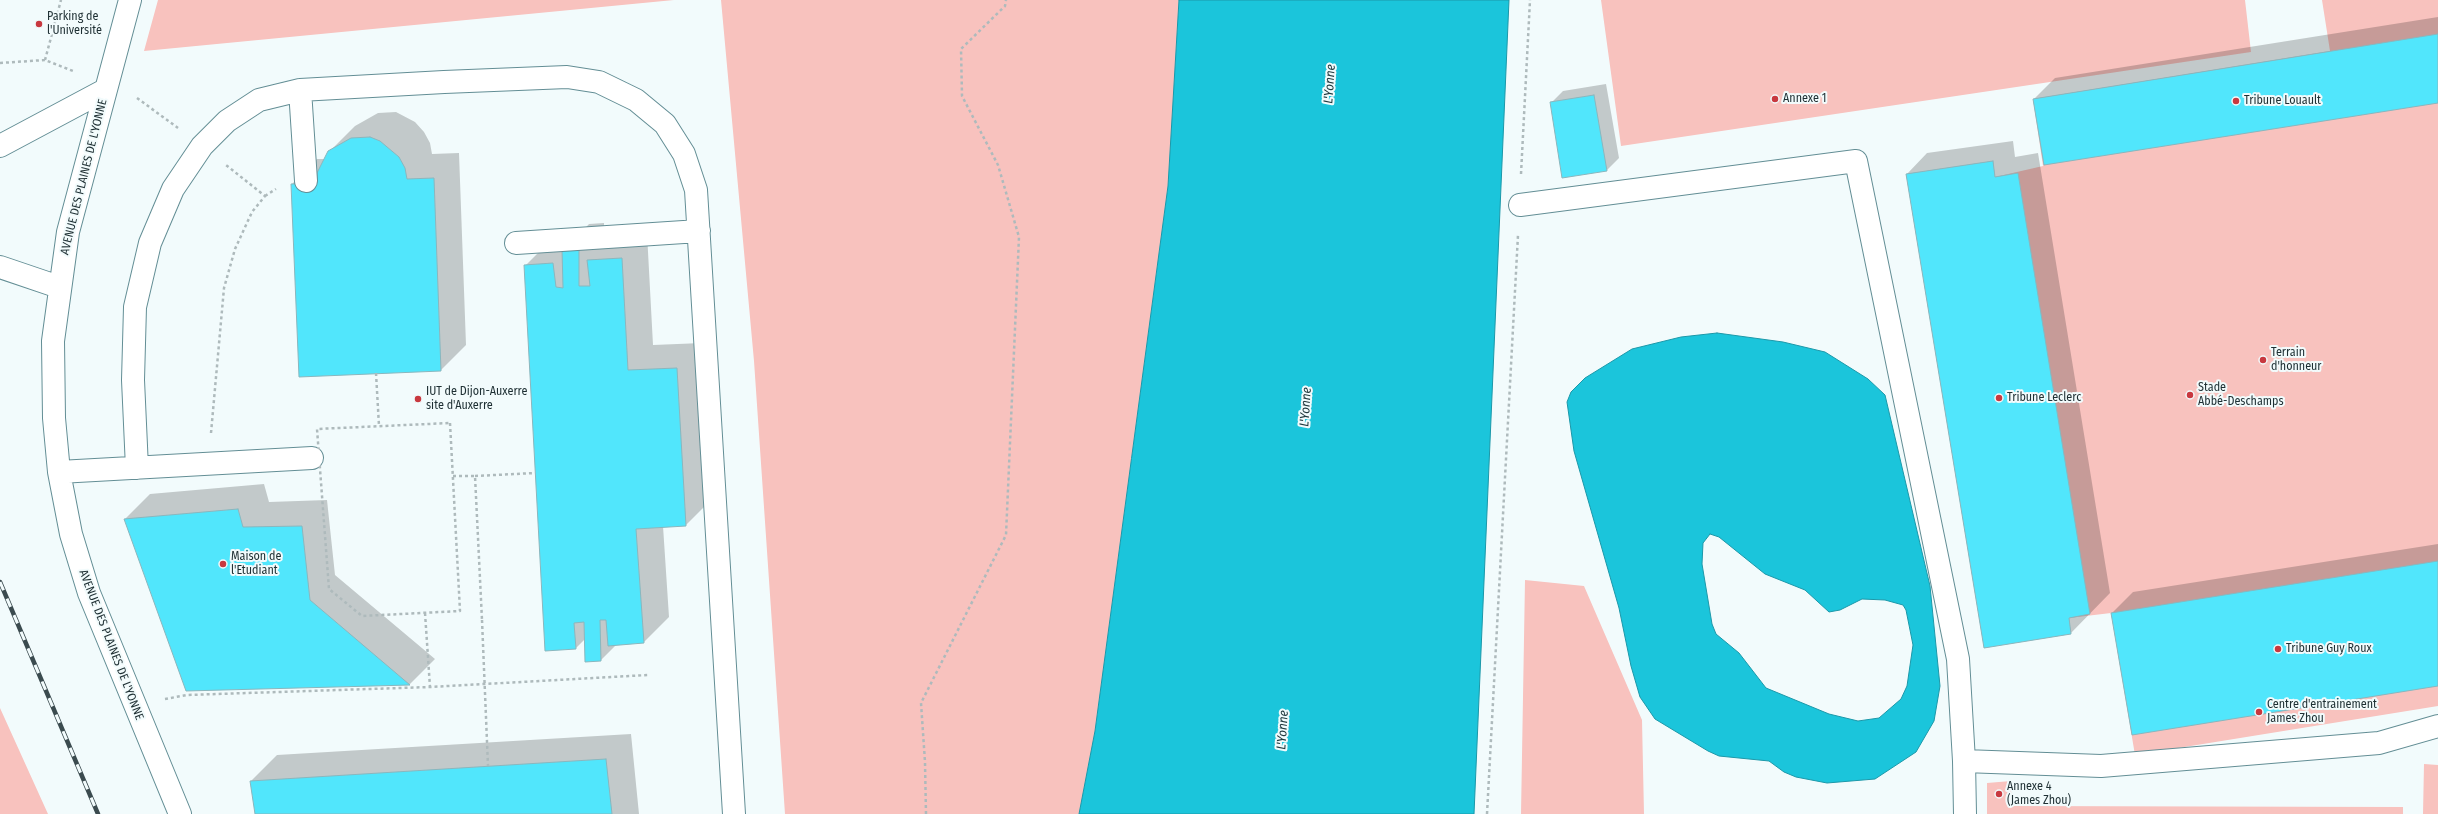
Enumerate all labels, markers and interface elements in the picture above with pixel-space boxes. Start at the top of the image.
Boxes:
place label: Parking de l'Université [47,10,102,38]
marker: Parking de l'Université [34,19,44,29]
water label: L'Yonne [1321,64,1339,104]
place label: Annexe 1 [1783,92,1826,106]
marker: Annexe 1 [1770,94,1780,104]
place label: Tribune Louault [2244,94,2321,108]
marker: Tribune Louault [2231,96,2241,106]
street label: AVENUE DES PLAINES DE L'YONNE [58,98,110,256]
place label: Terrain d'honneur [2271,346,2322,374]
marker: Terrain d'honneur [2258,355,2268,365]
place label: Stade Abbé-Deschamps [2198,381,2284,409]
place label: IUT de Dijon-Auxerre site d'Auxerre [426,385,527,413]
water label: L'Yonne [1297,387,1315,427]
marker: Stade Abbé-Deschamps [2185,390,2195,400]
place label: Tribune Leclerc [2007,391,2081,405]
marker: Tribune Leclerc [1994,393,2004,403]
marker: IUT de Dijon-Auxerre site d'Auxerre [413,394,423,404]
place label: Maison de l'Etudiant [231,550,281,578]
marker: Maison de l'Etudiant [218,559,228,569]
street label: AVENUE DES PLAINES DE L'YONNE [76,568,146,722]
place label: Tribune Guy Roux [2286,642,2372,656]
marker: Tribune Guy Roux [2273,644,2283,654]
place label: Centre d'entrainement James Zhou [2267,698,2377,726]
marker: Centre d'entrainement James Zhou [2254,707,2264,717]
water label: L'Yonne [1274,710,1292,750]
place label: Annexe 4 (James Zhou) [2007,780,2071,808]
marker: Annexe 4 (James Zhou) [1994,789,2004,799]

